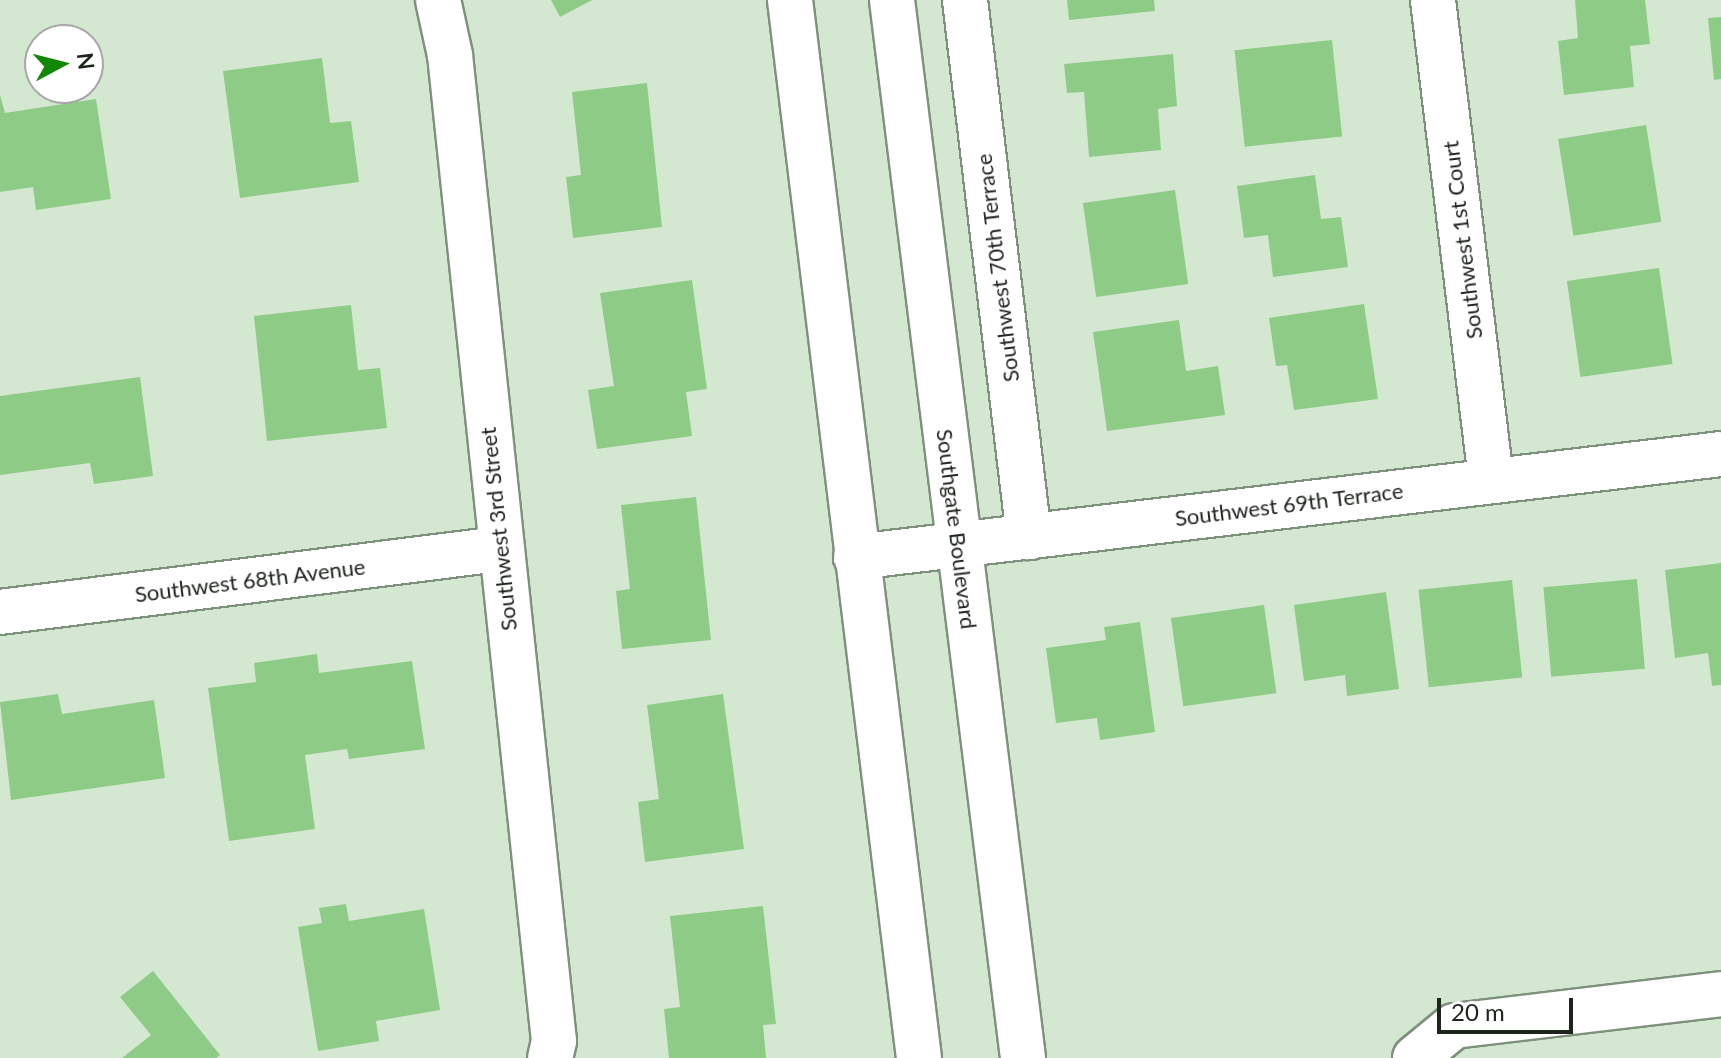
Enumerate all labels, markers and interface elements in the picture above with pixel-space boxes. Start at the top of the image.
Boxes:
north arrow [24,24,104,104]
text: N [72,51,101,71]
street label: Southwest 1st Court [1437,139,1487,341]
street label: Southwest 70th Terrace [970,152,1024,384]
street label: Southwest 3rd Street [474,426,522,632]
street label: Southgate Boulevard [932,427,982,631]
street label: Southwest 69th Terrace [1173,477,1405,531]
street label: Southwest 68th Avenue [133,553,367,607]
scale bar [1441,982,1577,1032]
text: 20 m [1451,997,1505,1026]

